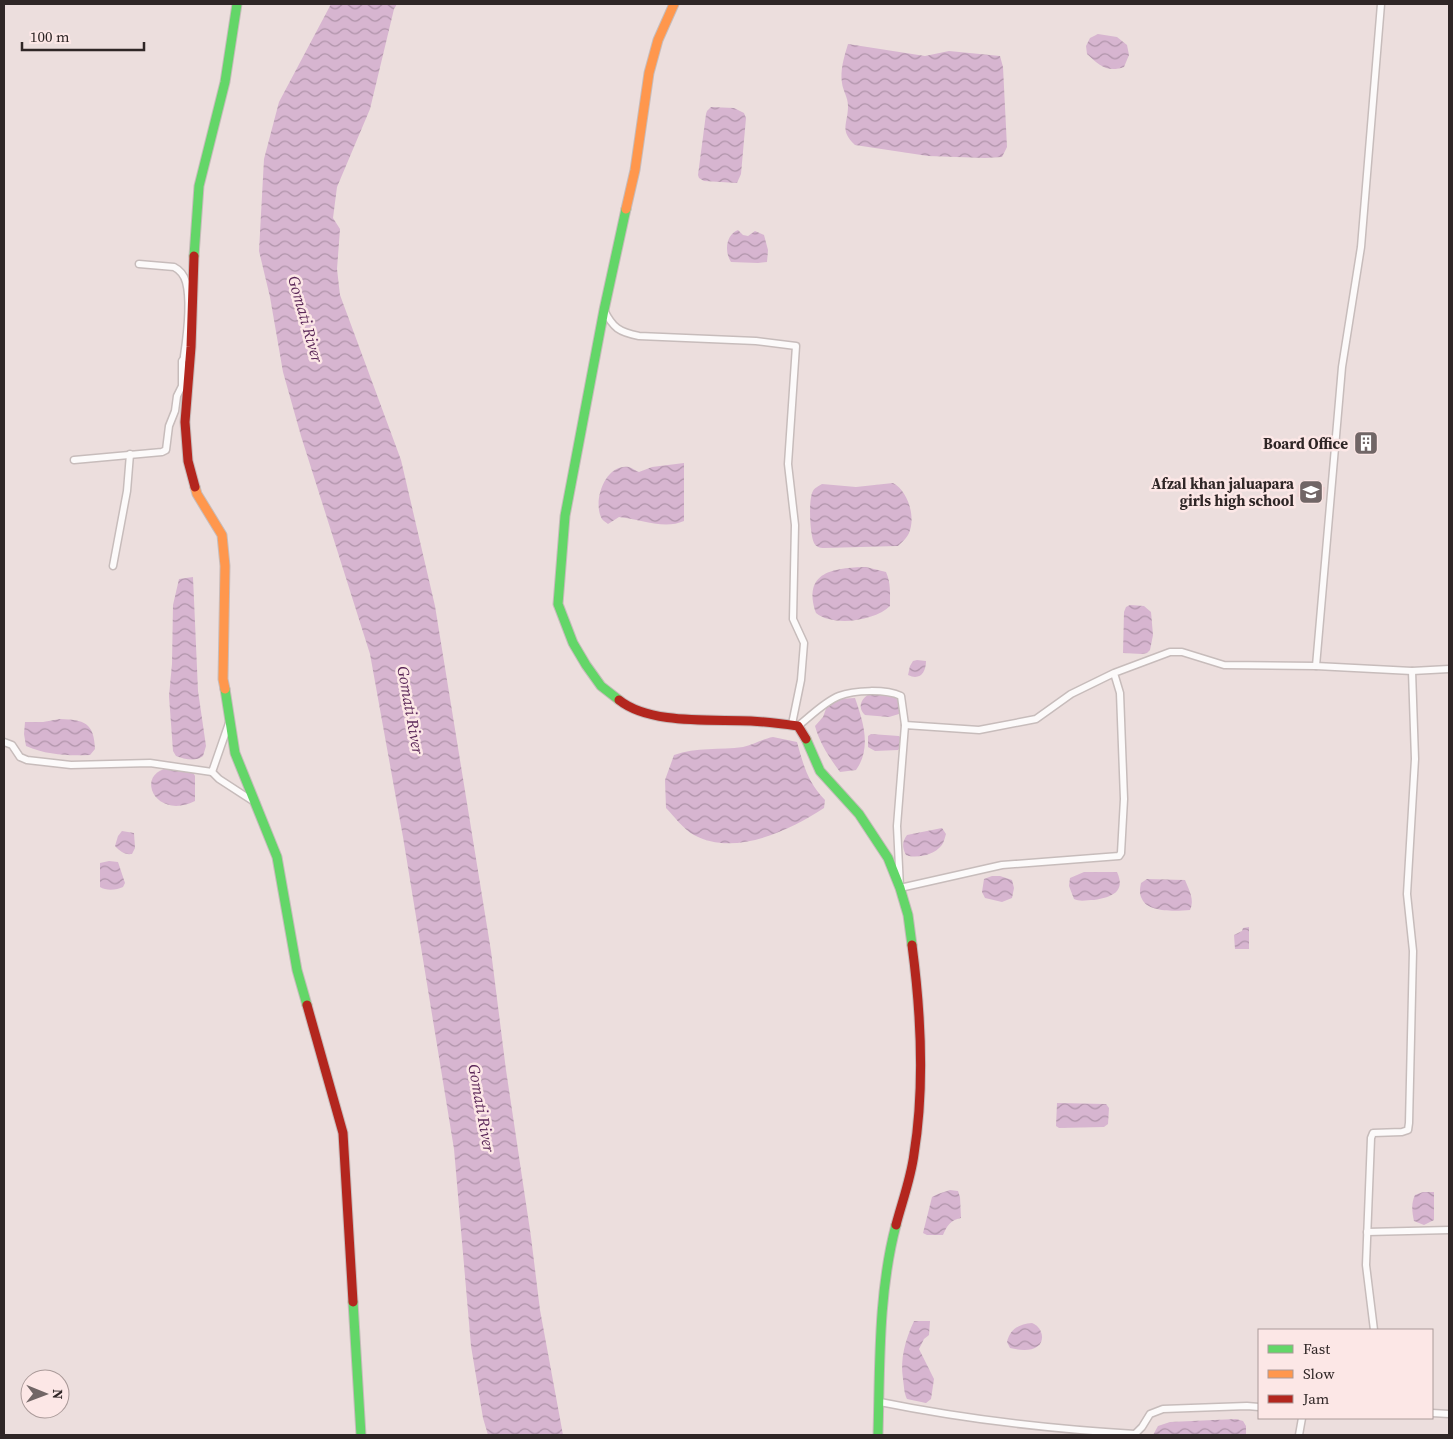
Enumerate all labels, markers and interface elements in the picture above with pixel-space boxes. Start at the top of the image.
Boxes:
scale bar [22,20,145,52]
text: 100 m [30,26,70,47]
water label: Gomati River [283,273,329,365]
building icon: Board Office [1353,430,1379,456]
place label: Board Office [1263,433,1348,454]
place label: Afzal khan jaluapara girls high school [1151,473,1295,511]
school or university icon: Afzal khan jaluapara girls high school [1298,479,1324,505]
water label: Gomati River [392,664,430,756]
water label: Gomati River [463,1062,501,1154]
legend [1258,1329,1433,1419]
text: Fast [1303,1338,1330,1359]
text: Slow [1303,1363,1335,1384]
north arrow [20,1369,70,1419]
text: Jam [1302,1388,1330,1409]
text: N [48,1389,68,1400]

